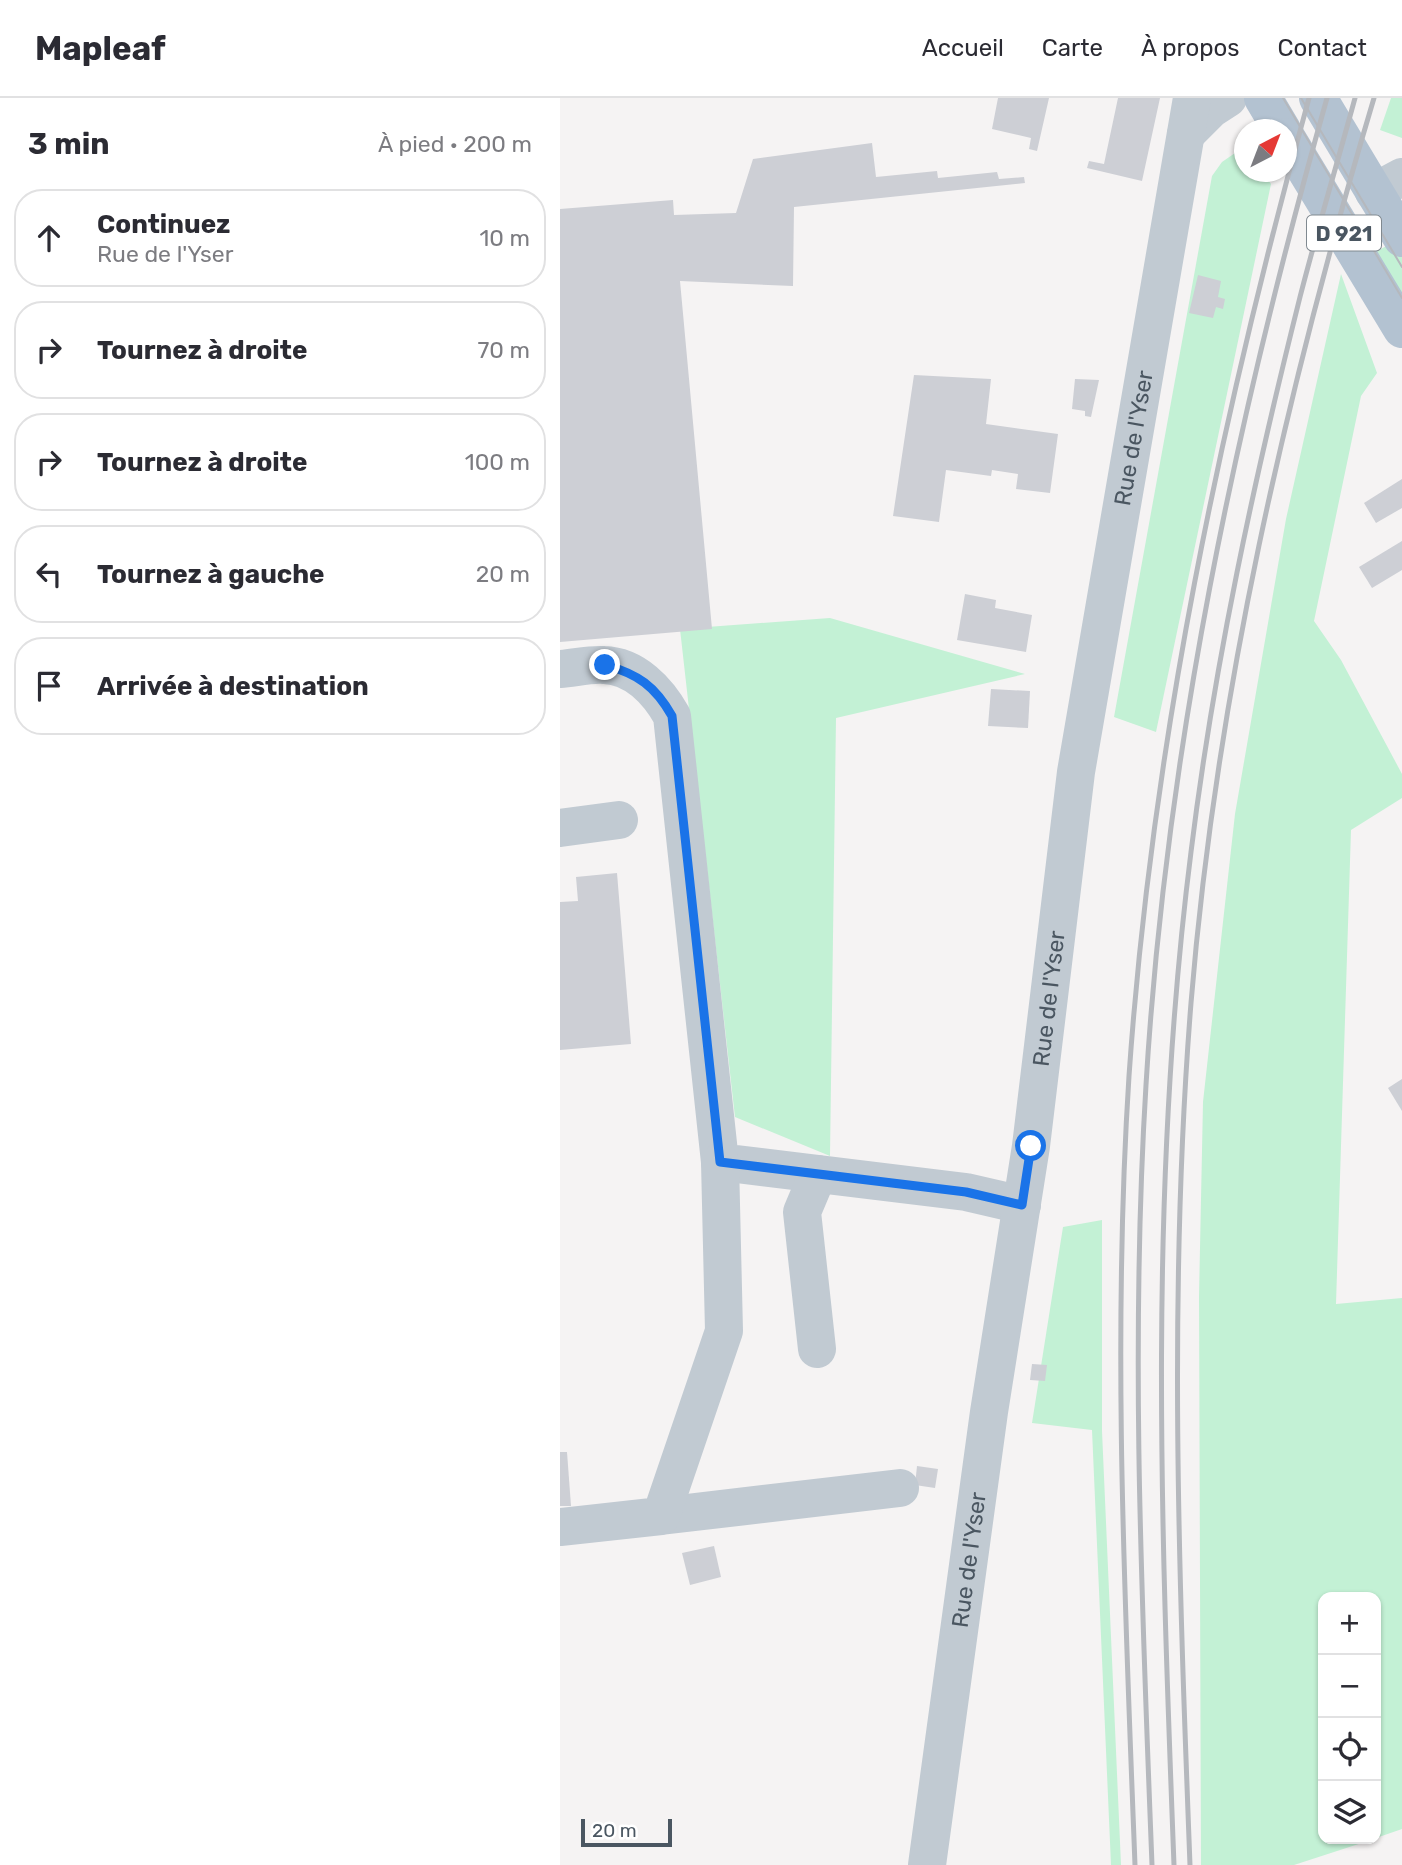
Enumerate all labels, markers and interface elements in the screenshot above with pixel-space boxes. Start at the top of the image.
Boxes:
text: Mapleaf [35,29,166,68]
text: Accueil [922,34,1004,62]
text: Carte [1042,34,1103,62]
text: À propos [1141,34,1240,62]
text: Contact [1278,34,1367,62]
north arrow [1234,119,1297,182]
text: 3 min [28,126,110,162]
text: À pied · 200 m [378,130,532,158]
text: Continuez [97,209,230,240]
road number: D 921 [1307,216,1381,250]
icon: ahead [30,219,68,257]
text: 10 m [479,224,530,252]
text: Rue de l'Yser [97,240,233,268]
icon: right [30,331,68,369]
text: Tournez à droite [97,335,307,366]
text: 70 m [478,336,530,364]
street label: Rue de l'Yser [1108,368,1159,508]
icon: right [30,443,68,481]
text: Tournez à droite [97,447,307,478]
text: 100 m [465,448,530,476]
icon: left [30,555,68,593]
text: Tournez à gauche [97,559,325,590]
text: 20 m [476,560,530,588]
route end [589,649,620,680]
icon: arrive [30,667,68,705]
text: Arrivée à destination [97,671,369,702]
street label: Rue de l'Yser [1027,929,1071,1068]
route start [1015,1130,1046,1161]
street label: Rue de l'Yser [946,1490,992,1629]
map controls [1318,1592,1381,1844]
button: + [1318,1592,1381,1655]
button: − [1318,1655,1381,1718]
button: locate [1318,1718,1381,1781]
button: layers [1318,1781,1381,1844]
scale bar [581,1816,672,1848]
text: 20 m [592,1819,637,1842]

